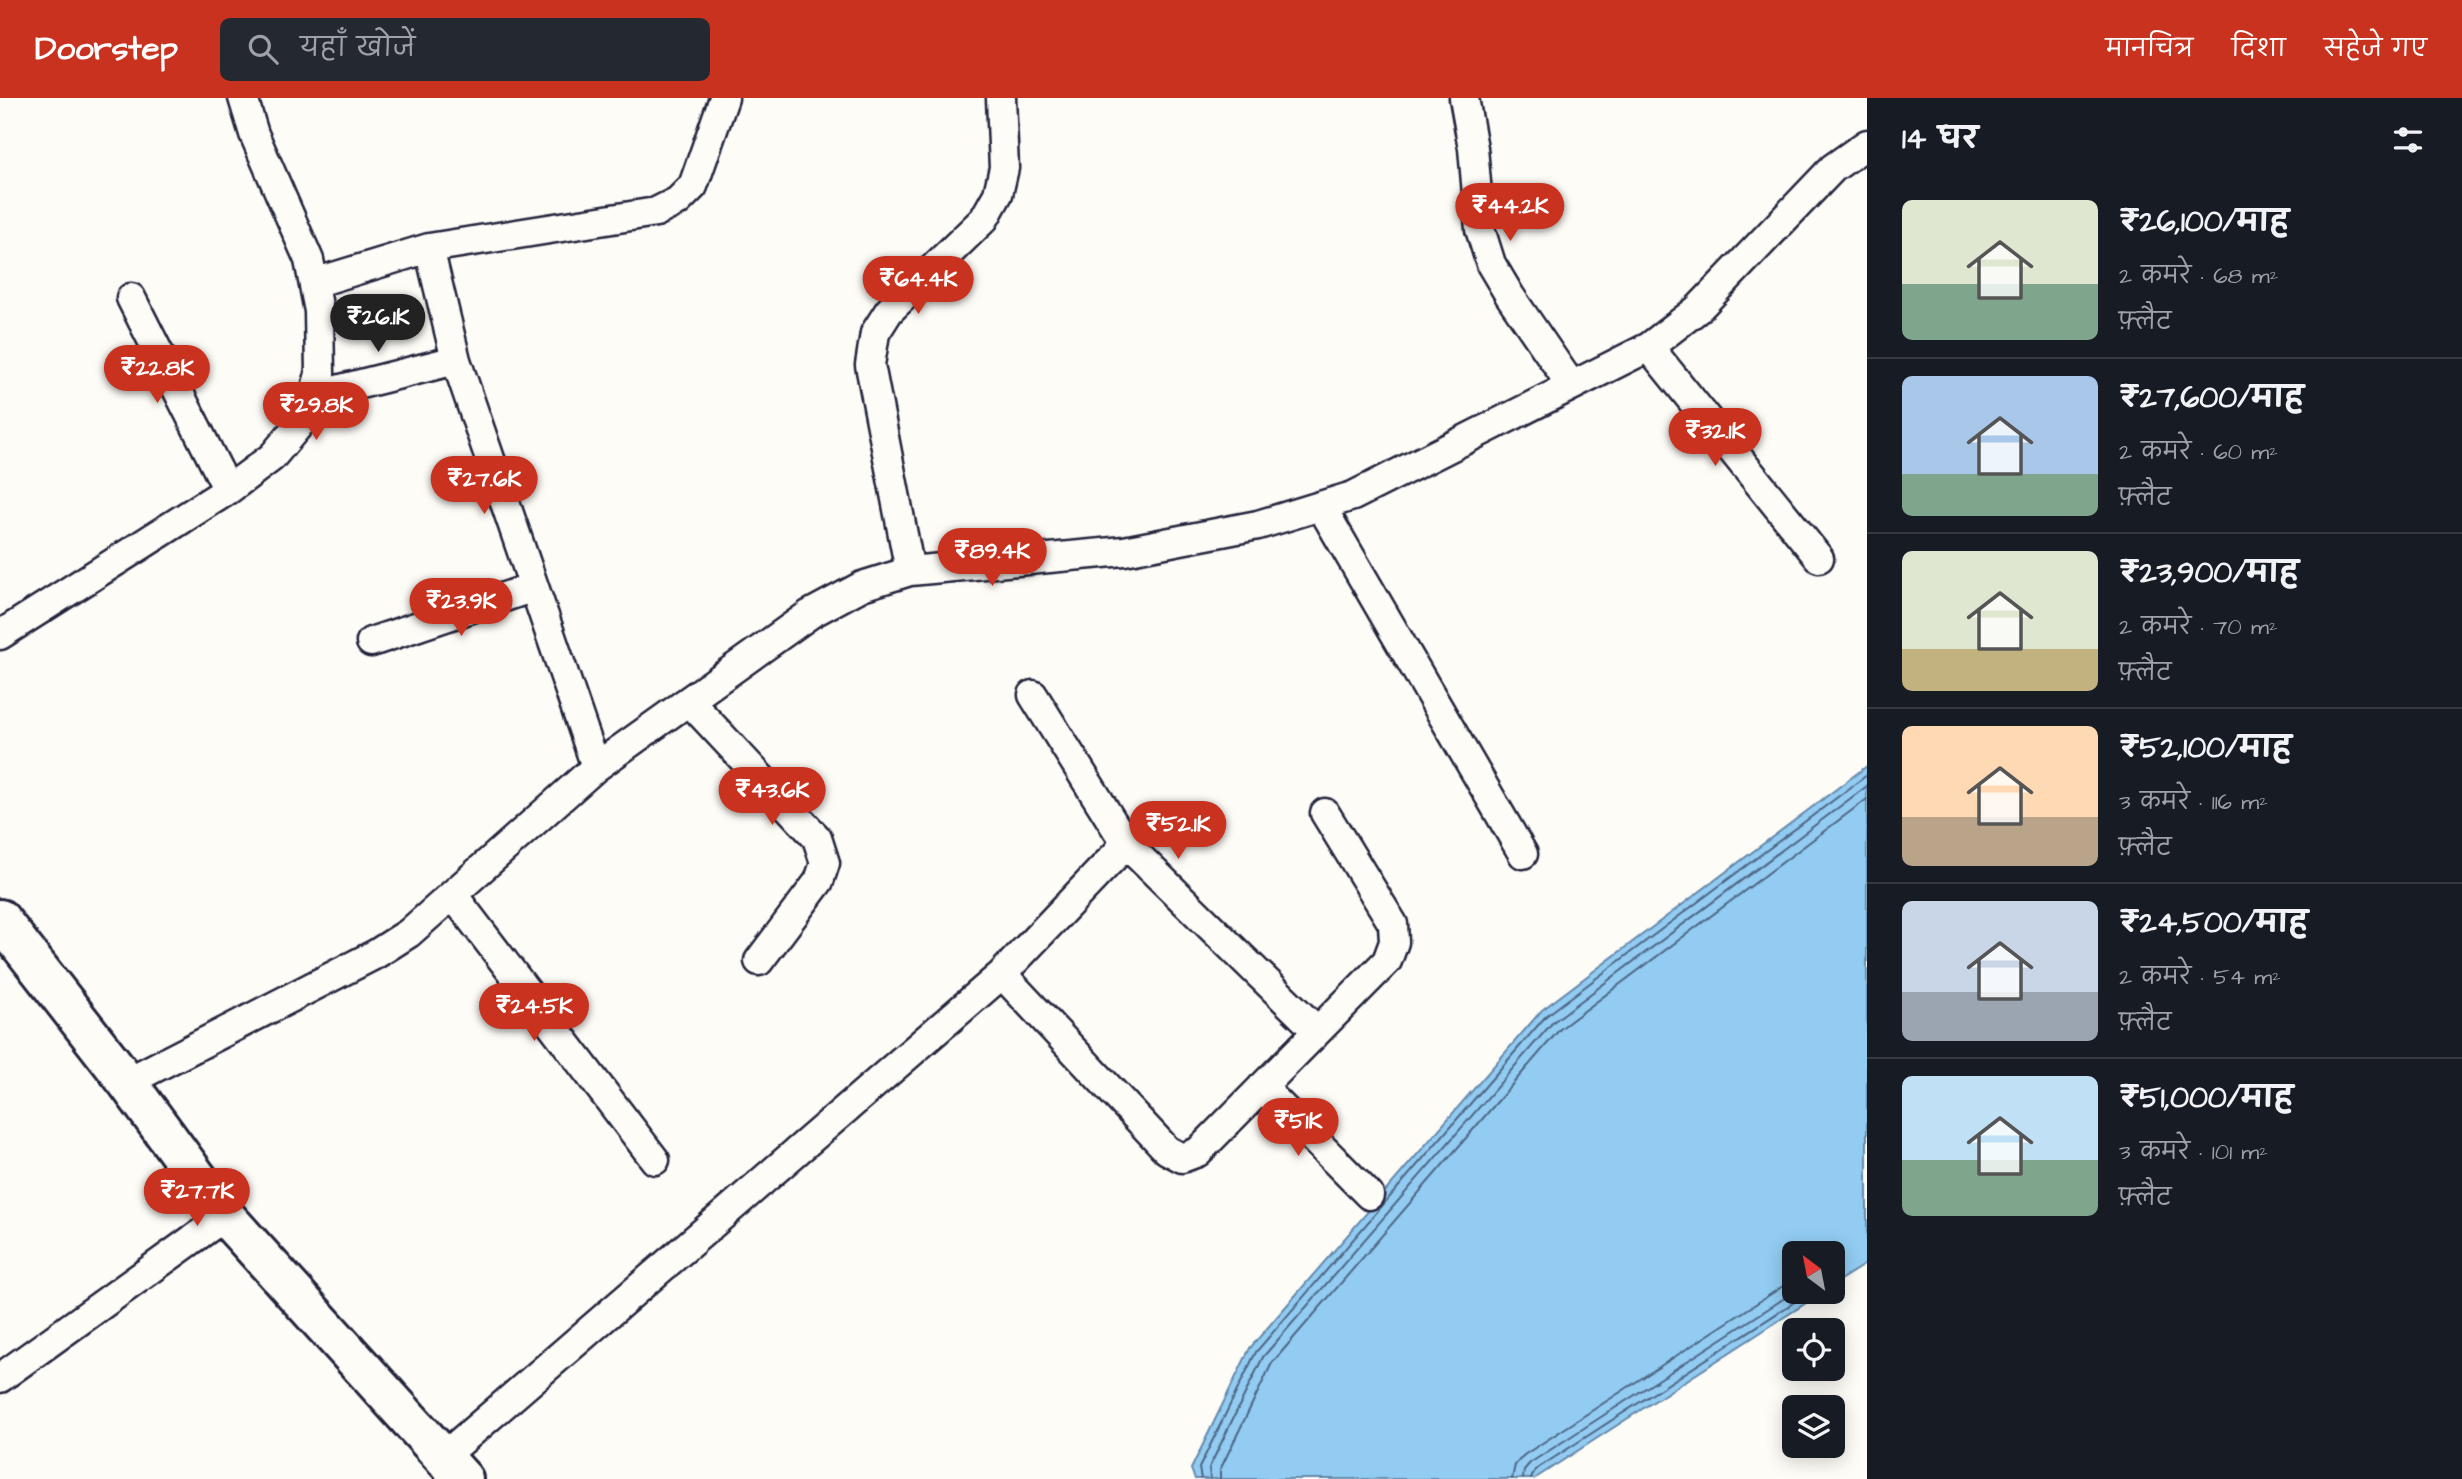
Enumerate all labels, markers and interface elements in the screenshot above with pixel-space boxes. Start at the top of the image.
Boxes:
search box [220,18,710,81]
text: Doorstep [35,26,178,72]
icon: search [244,30,282,68]
text: यहाँ खोजें [300,30,415,66]
text: मानचित्र [2105,32,2193,66]
text: दिशा [2231,32,2286,66]
text: सहेजे गए [2324,32,2427,66]
text: 14 घर [1902,118,1978,160]
icon: filters [2389,121,2427,159]
pin: ₹44.2K [1453,184,1567,243]
text: ₹44.2K [1471,190,1549,222]
text: ₹26,100/माह [2119,201,2289,243]
icon: home [1958,228,2042,312]
pin: ₹64.4K [861,256,975,316]
text: 2 कमरे · 68 m² [2119,260,2278,292]
text: ₹64.4K [879,263,957,295]
pin: ₹26.1K [321,294,435,354]
text: ₹26.1K [346,301,410,333]
text: फ़्लैट [2119,306,2171,338]
pin: ₹22.8K [100,345,214,405]
text: ₹22.8K [120,352,194,384]
text: ₹27,600/माह [2119,377,2304,419]
pin: ₹29.8K [259,382,373,442]
text: ₹29.8K [279,389,353,421]
icon: home [1958,404,2042,488]
pin: ₹32.1K [1658,408,1772,468]
text: ₹32.1K [1685,415,1745,447]
text: 2 कमरे · 60 m² [2119,436,2278,468]
pin: ₹27.6K [427,456,541,516]
text: ₹27.6K [447,463,521,495]
text: फ़्लैट [2119,482,2171,514]
pin: ₹89.4K [935,528,1049,588]
text: ₹89.4K [954,535,1030,567]
text: ₹23,900/माह [2119,552,2299,594]
pin: ₹23.9K [404,578,518,638]
icon: home [1958,579,2042,663]
text: ₹23.9K [426,585,496,617]
text: 2 कमरे · 70 m² [2119,611,2278,643]
text: फ़्लैट [2119,657,2171,689]
text: ₹52,100/माह [2119,727,2291,769]
icon: home [1958,754,2042,838]
pin: ₹43.6K [715,768,829,827]
text: ₹43.6K [735,774,809,806]
text: 3 कमरे · 116 m² [2119,786,2268,818]
pin: ₹52.1K [1121,802,1235,861]
text: ₹52.1K [1145,808,1211,840]
text: फ़्लैट [2119,832,2171,864]
text: ₹24,500/माह [2119,902,2308,944]
icon: home [1958,929,2042,1013]
text: 2 कमरे · 54 m² [2119,961,2281,993]
pin: ₹24.5K [477,984,591,1043]
text: ₹24.5K [495,990,573,1022]
text: फ़्लैट [2119,1007,2171,1039]
text: ₹51,000/माह [2119,1077,2293,1119]
pin: ₹51K [1257,1098,1339,1158]
icon: home [1958,1104,2042,1188]
text: ₹51K [1274,1105,1322,1137]
text: 3 कमरे · 101 m² [2119,1136,2268,1168]
pin: ₹27.7K [140,1168,254,1228]
text: ₹27.7K [160,1175,234,1207]
text: फ़्लैट [2119,1182,2171,1214]
north arrow [1782,1241,1844,1304]
map controls [1782,1241,1845,1458]
button: locate [1782,1318,1845,1381]
button: layers [1782,1395,1845,1458]

